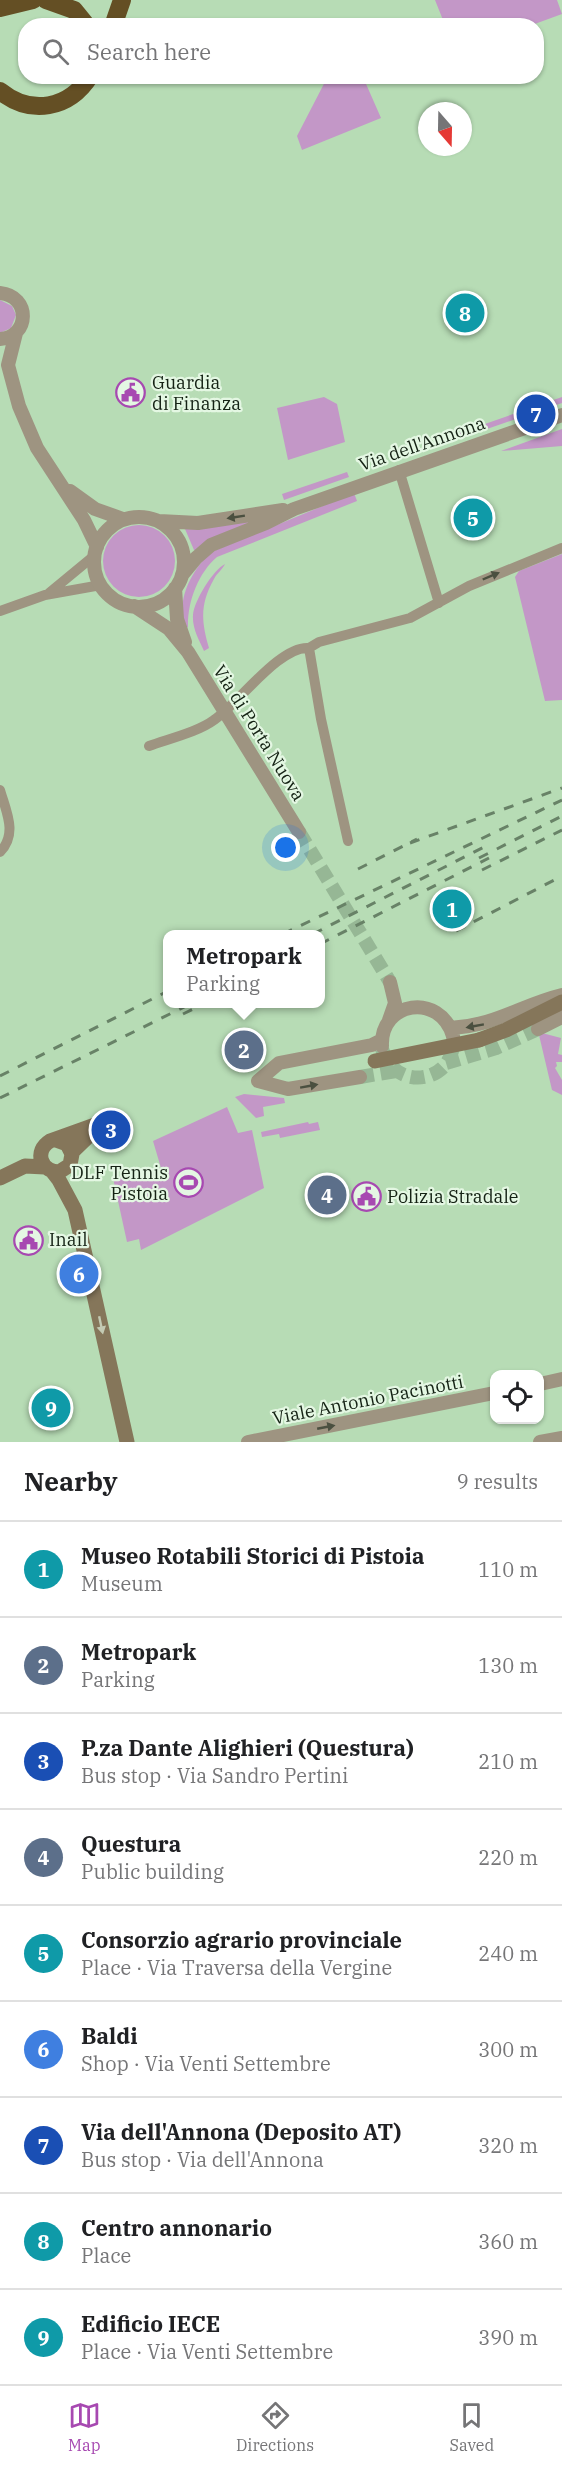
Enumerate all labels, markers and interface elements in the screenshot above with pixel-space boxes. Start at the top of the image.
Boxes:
search box [18,18,544,84]
icon: search [39,35,72,68]
text: Search here [87,37,211,66]
north arrow [418,102,472,156]
pin: 8 [446,290,484,336]
place label: Guardia di Finanza [152,371,241,415]
public building icon: Guardia di Finanza [115,377,147,409]
pin: 7 [516,392,556,436]
street label: Via dell'Annona [356,411,488,476]
pin: 5 [454,496,492,540]
one-way arrow [227,513,246,522]
one-way arrow [482,571,500,581]
street label: Via di Porta Nuova [208,661,311,805]
your location [271,833,300,862]
pin: 1 [432,886,472,932]
popup [163,930,325,1008]
text: Metropark [186,941,302,970]
text: Parking [186,970,260,997]
one-way arrow [465,1022,484,1031]
pin: 2 [224,1028,264,1072]
one-way arrow [300,1081,319,1090]
pin: 3 [92,1108,130,1152]
place label: DLF Tennis Pistoia [71,1161,168,1205]
sports icon: DLF Tennis Pistoia [173,1167,205,1199]
pin: 4 [308,1172,346,1218]
public building icon: Polizia Stradale [350,1181,382,1213]
place label: Polizia Stradale [387,1185,519,1208]
public building icon: Inail [12,1224,44,1256]
place label: Inail [49,1228,88,1251]
pin: 6 [60,1252,98,1296]
one-way arrow [97,1316,106,1335]
street label: Viale Antonio Pacinotti [271,1370,466,1429]
map controls [490,1370,544,1424]
button: locate [490,1370,544,1424]
pin: 9 [32,1386,70,1430]
one-way arrow [317,1422,336,1431]
text: Nearby [24,1464,118,1498]
text: 9 results [457,1468,538,1495]
text: Museo Rotabili Storici di Pistoia [81,1541,424,1570]
text: 1 [38,1556,50,1583]
text: 110 m [478,1556,538,1583]
text: Museum [81,1570,163,1597]
text: Metropark [81,1637,196,1666]
text: 2 [38,1652,50,1679]
text: 130 m [478,1652,538,1679]
text: Parking [81,1666,155,1693]
text: P.za Dante Alighieri (Questura) [81,1733,414,1762]
text: 3 [38,1748,50,1775]
text: 210 m [478,1748,538,1775]
text: Bus stop · Via Sandro Pertini [81,1762,348,1789]
text: Questura [81,1829,181,1858]
text: 4 [38,1844,50,1871]
text: 220 m [478,1844,538,1871]
text: Public building [81,1858,224,1885]
text: Consorzio agrario provinciale [81,1925,402,1954]
text: 5 [38,1940,50,1967]
text: 240 m [478,1940,538,1967]
text: Place · Via Traversa della Vergine [81,1954,392,1981]
text: Baldi [81,2021,138,2050]
text: 6 [38,2036,50,2063]
text: 300 m [478,2036,538,2063]
text: Shop · Via Venti Settembre [81,2050,331,2077]
text: Via dell'Annona (Deposito AT) [81,2117,401,2146]
text: 7 [38,2132,50,2159]
text: 320 m [478,2132,538,2159]
text: Bus stop · Via dell'Annona [81,2146,324,2173]
text: Centro annonario [81,2213,272,2242]
text: 8 [38,2228,50,2255]
text: 360 m [478,2228,538,2255]
text: Place [81,2242,131,2269]
text: Edificio IECE [81,2309,220,2338]
text: 9 [38,2324,50,2351]
text: 390 m [478,2324,538,2351]
text: Place · Via Venti Settembre [81,2338,333,2365]
tab: Map [68,2399,101,2455]
tab: Directions [236,2399,314,2455]
tab: Saved [449,2399,494,2455]

